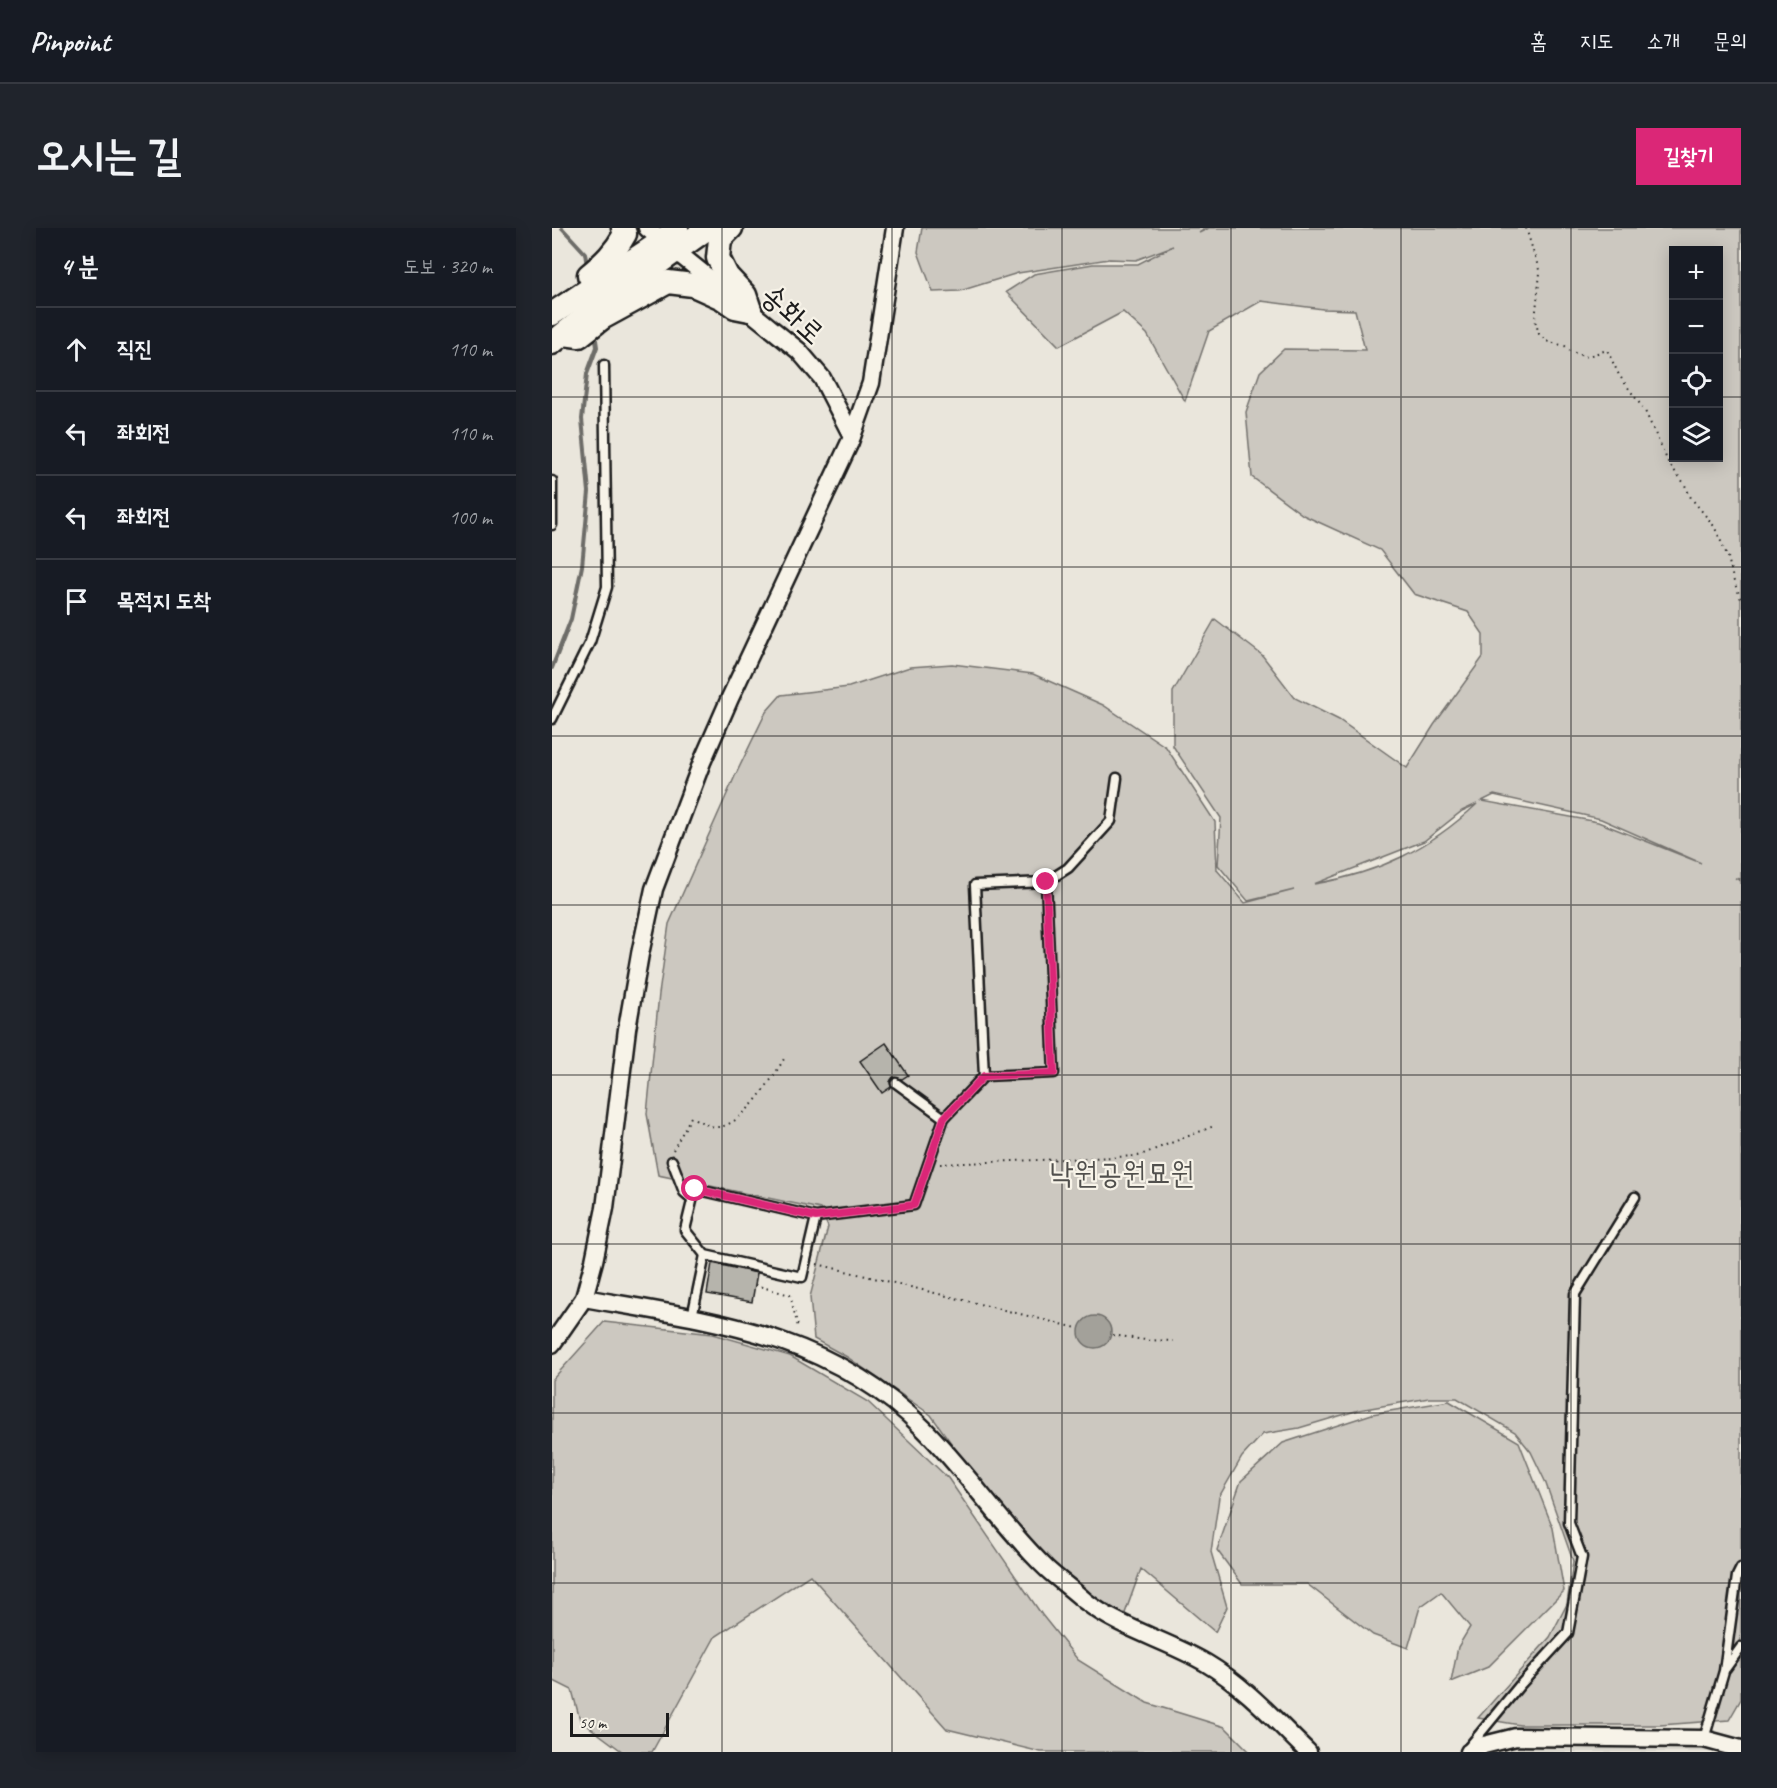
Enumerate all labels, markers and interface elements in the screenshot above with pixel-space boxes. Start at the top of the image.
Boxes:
text: Pinpoint [30,24,110,59]
text: 홈 [1530,28,1547,54]
text: 지도 [1580,28,1613,54]
text: 소개 [1646,28,1680,54]
text: 문의 [1713,28,1747,54]
button: 길찾기 [1636,128,1741,185]
text: 오시는 길 [36,129,181,182]
map controls [1669,246,1723,462]
button: + [1669,246,1723,300]
text: 4 분 [60,250,99,283]
text: 도보 · 320 m [403,254,492,279]
street label: 송화로 [753,276,833,352]
button: − [1669,300,1723,354]
icon: ahead [60,333,93,366]
text: 직진 [117,335,152,363]
text: 110 m [449,337,492,362]
button: locate [1669,354,1723,408]
button: layers [1669,408,1723,462]
icon: left [60,417,93,450]
text: 좌회전 [117,419,170,447]
text: 110 m [449,421,492,446]
icon: left [60,501,93,534]
text: 좌회전 [117,503,170,531]
text: 100 m [449,505,492,530]
icon: arrive [60,585,93,618]
text: 목적지 도착 [117,587,211,615]
route end [1032,868,1058,894]
park label: 낙원공원묘원 [1050,1154,1194,1192]
route start [681,1175,707,1201]
scale bar [570,1710,669,1738]
text: 50 m [579,1713,606,1733]

